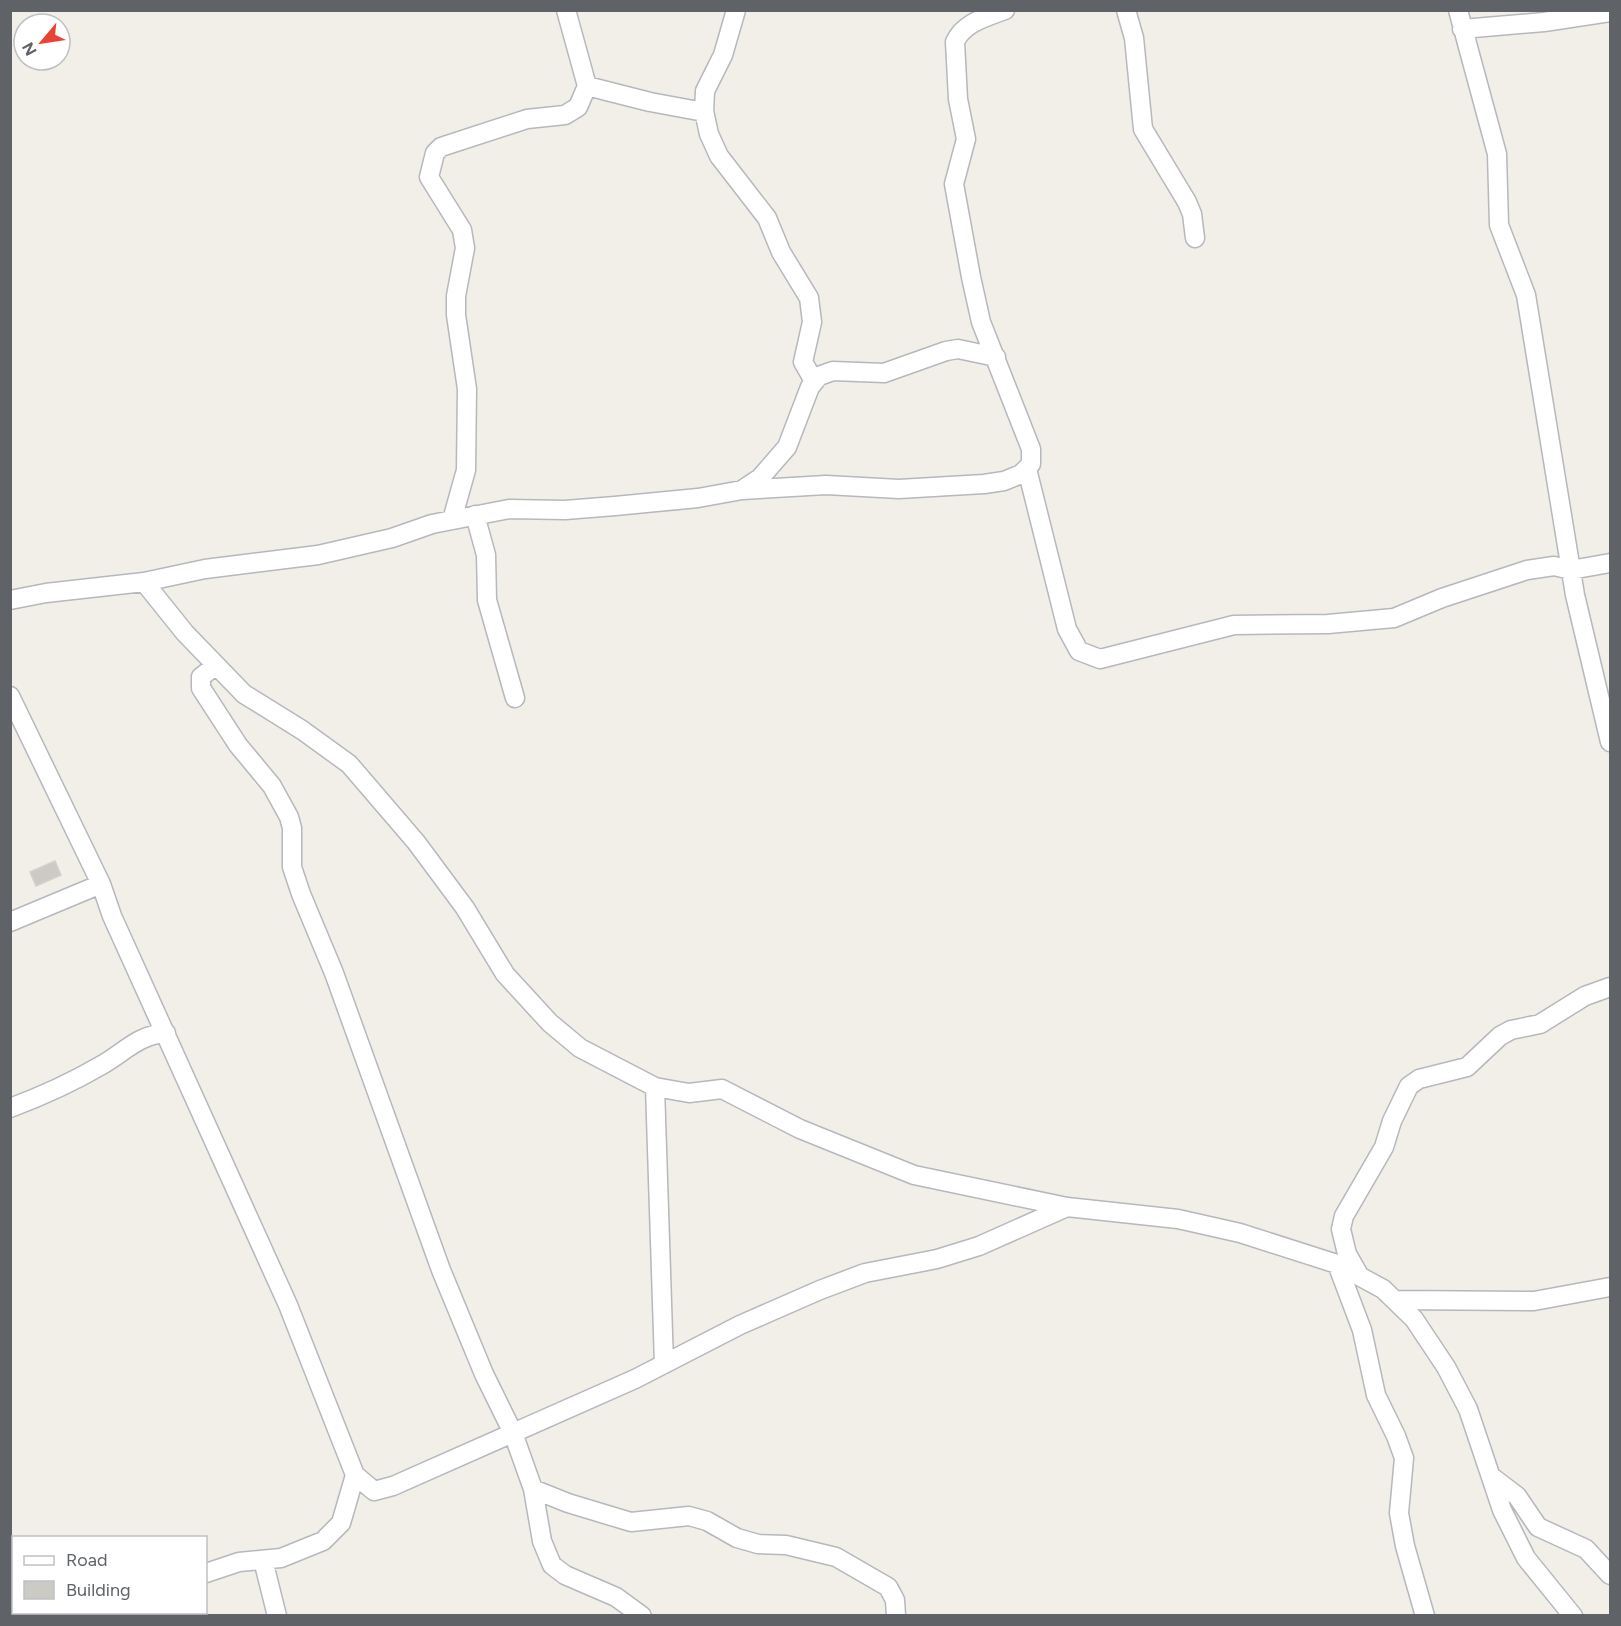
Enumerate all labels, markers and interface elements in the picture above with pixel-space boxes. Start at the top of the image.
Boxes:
north arrow [12,12,72,72]
text: N [18,39,41,59]
legend [12,1536,207,1614]
text: Road [66,1549,107,1571]
text: Building [66,1579,131,1601]

